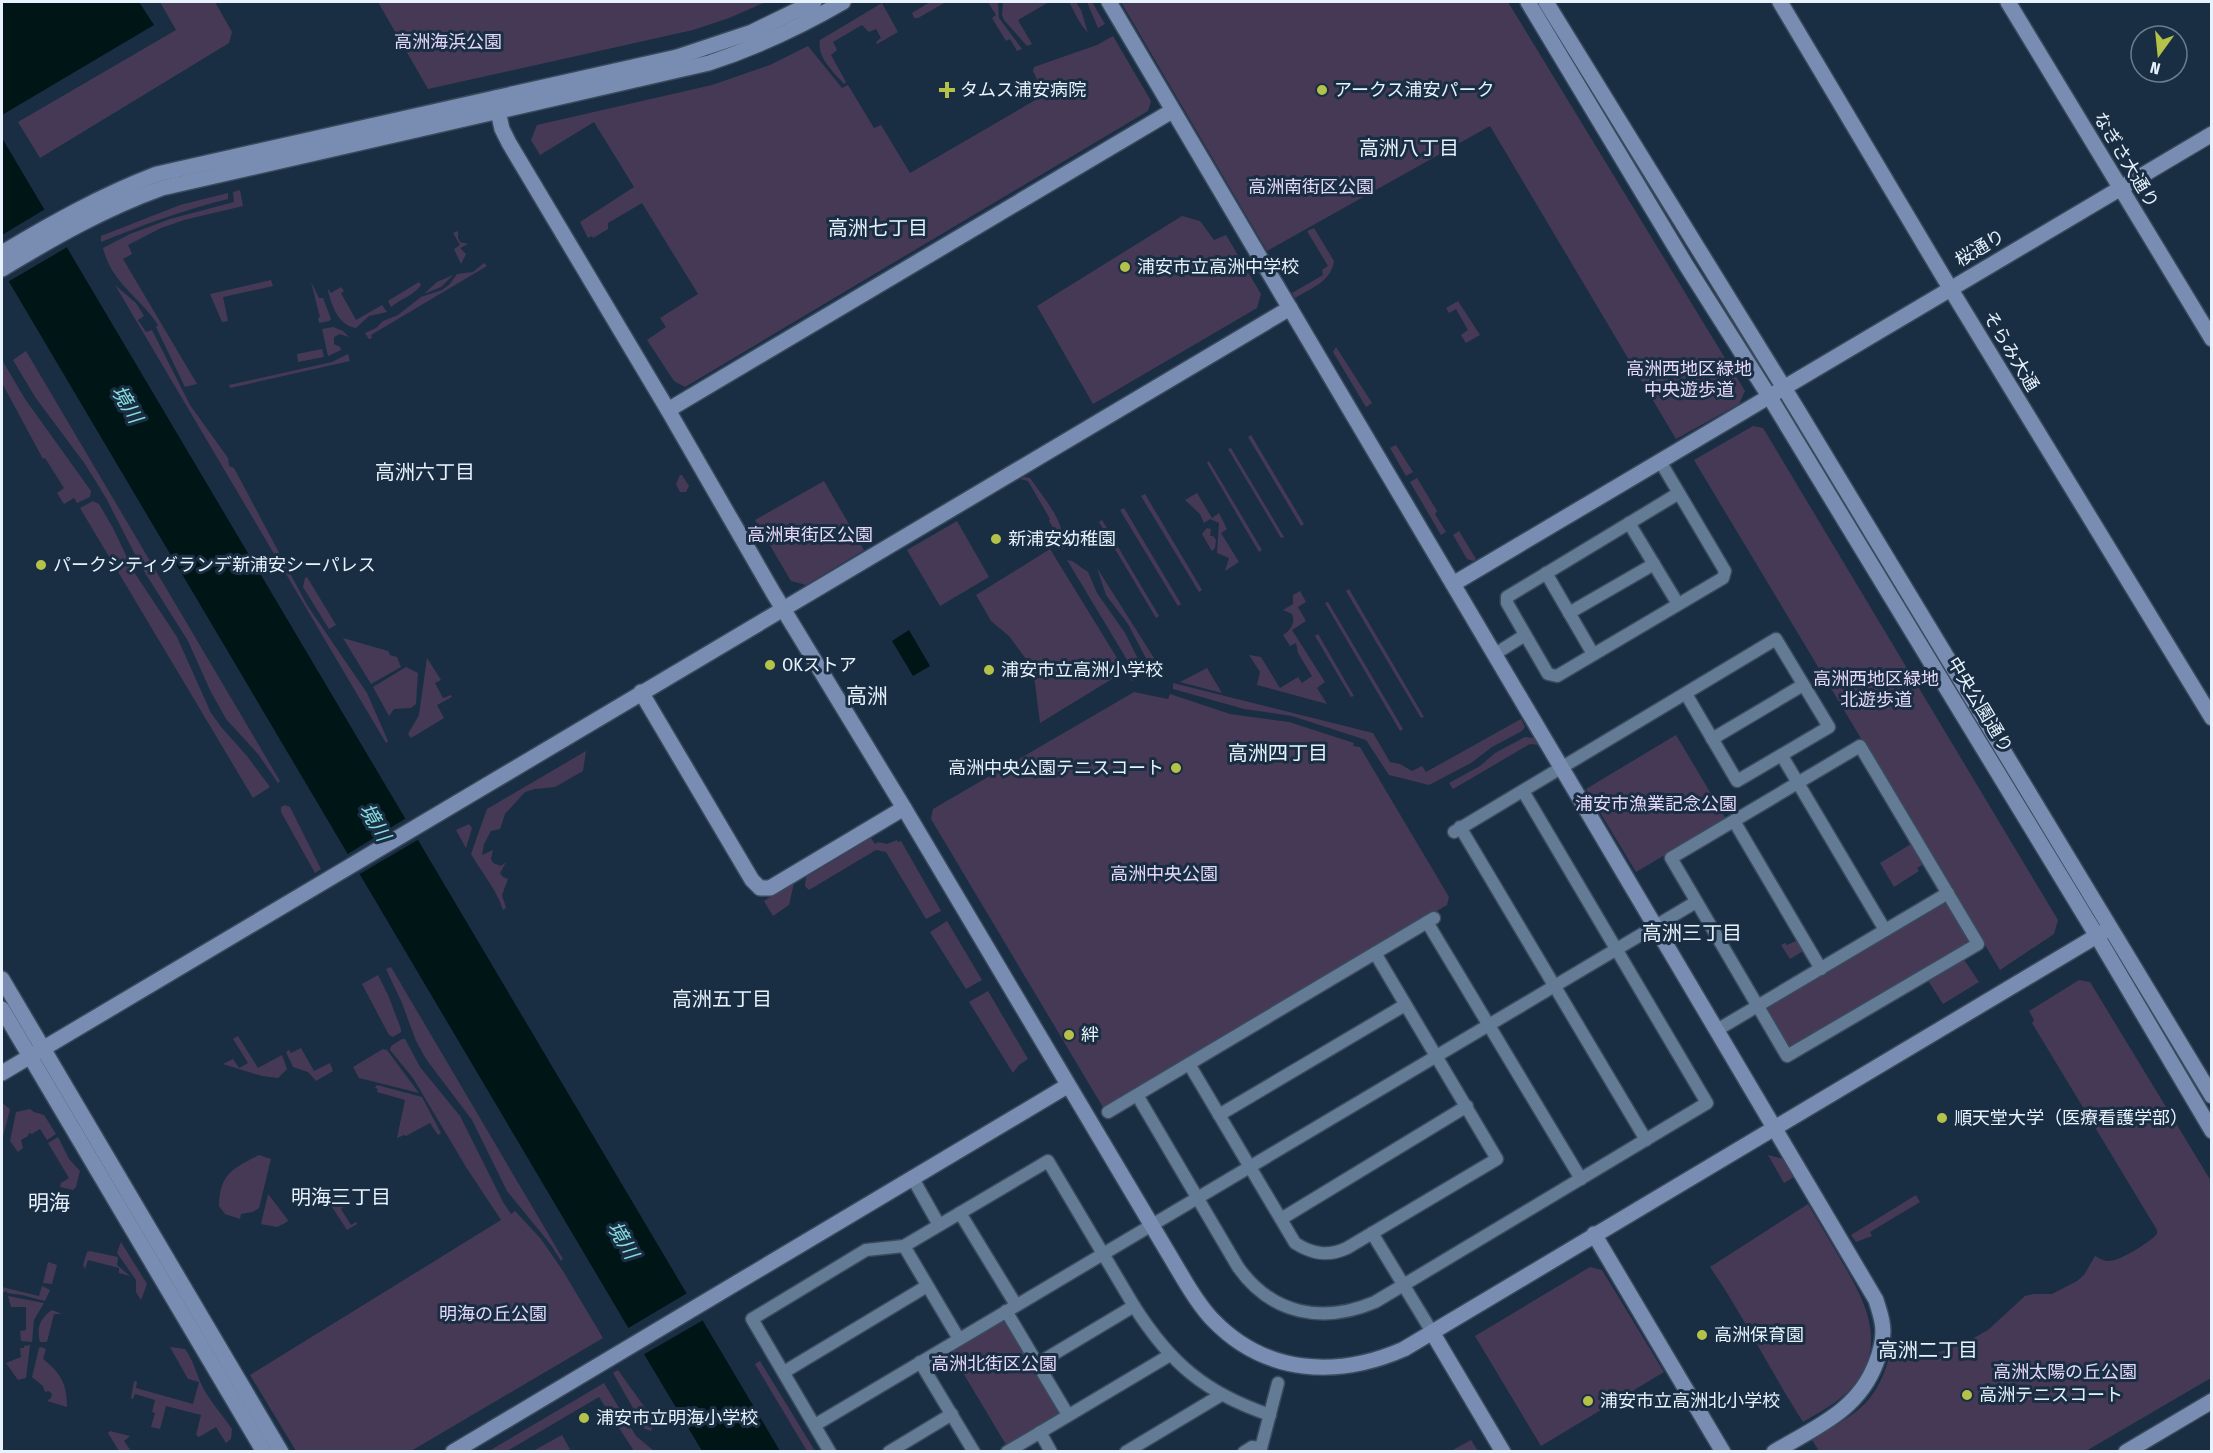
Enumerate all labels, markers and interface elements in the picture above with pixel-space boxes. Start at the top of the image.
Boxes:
north arrow [2129,24,2189,84]
park label: 高洲海浜公園 [394,31,502,53]
text: N [2148,58,2162,78]
place label: タムス浦安病院 [960,79,1086,101]
place label: アークス浦安パーク [1334,79,1494,101]
marker: タムス浦安病院 [938,81,956,99]
marker: アークス浦安パーク [1315,83,1329,97]
street label: なぎさ大通り [2089,108,2163,212]
district label: 高洲八丁目 [1359,136,1459,160]
park label: 高洲南街区公園 [1248,176,1374,198]
district label: 高洲七丁目 [828,216,928,240]
street label: 桜通り [1951,225,2009,271]
place label: 浦安市立高洲中学校 [1137,256,1299,278]
marker: 浦安市立高洲中学校 [1118,260,1132,274]
street label: そらみ大通 [1978,307,2044,395]
park label: 高洲西地区緑地 中央遊歩道 [1626,358,1752,401]
water label: 境川 [106,381,149,429]
district label: 高洲六丁目 [375,460,475,484]
park label: 高洲東街区公園 [747,524,873,546]
place label: 新浦安幼稚園 [1008,528,1116,550]
marker: 新浦安幼稚園 [989,532,1003,546]
place label: パークシティグランデ新浦安シーパレス [53,554,376,576]
marker: パークシティグランデ新浦安シーパレス [34,558,48,572]
street label: 中央公園通り [1943,653,2017,757]
place label: OKストア [782,654,857,676]
marker: OKストア [763,658,777,672]
place label: 浦安市立高洲小学校 [1001,659,1163,681]
marker: 浦安市立高洲小学校 [982,663,996,677]
park label: 高洲西地区緑地 北遊歩道 [1813,668,1939,711]
district label: 高洲 [846,683,888,709]
district label: 高洲四丁目 [1228,741,1328,765]
place label: 高洲中央公園テニスコート [948,757,1164,779]
marker: 高洲中央公園テニスコート [1169,761,1183,775]
park label: 浦安市漁業記念公園 [1575,793,1737,815]
water label: 境川 [354,799,397,847]
park label: 高洲中央公園 [1110,863,1218,885]
district label: 高洲三丁目 [1642,921,1742,945]
district label: 高洲五丁目 [672,987,772,1011]
place label: 絆 [1081,1024,1099,1046]
marker: 絆 [1062,1028,1076,1042]
place label: 順天堂大学（医療看護学部） [1954,1107,2188,1129]
marker: 順天堂大学（医療看護学部） [1935,1111,1949,1125]
district label: 明海三丁目 [291,1185,391,1209]
district label: 明海 [28,1190,70,1216]
water label: 境川 [602,1217,645,1265]
park label: 明海の丘公園 [439,1303,547,1325]
place label: 高洲保育園 [1714,1324,1804,1346]
marker: 高洲保育園 [1695,1328,1709,1342]
district label: 高洲二丁目 [1878,1338,1978,1362]
park label: 高洲北街区公園 [931,1353,1057,1375]
park label: 高洲太陽の丘公園 [1993,1361,2137,1383]
place label: 高洲テニスコート [1979,1384,2123,1406]
marker: 高洲テニスコート [1960,1388,1974,1402]
place label: 浦安市立高洲北小学校 [1600,1390,1780,1412]
marker: 浦安市立高洲北小学校 [1581,1394,1595,1408]
place label: 浦安市立明海小学校 [596,1407,758,1429]
marker: 浦安市立明海小学校 [577,1411,591,1425]

